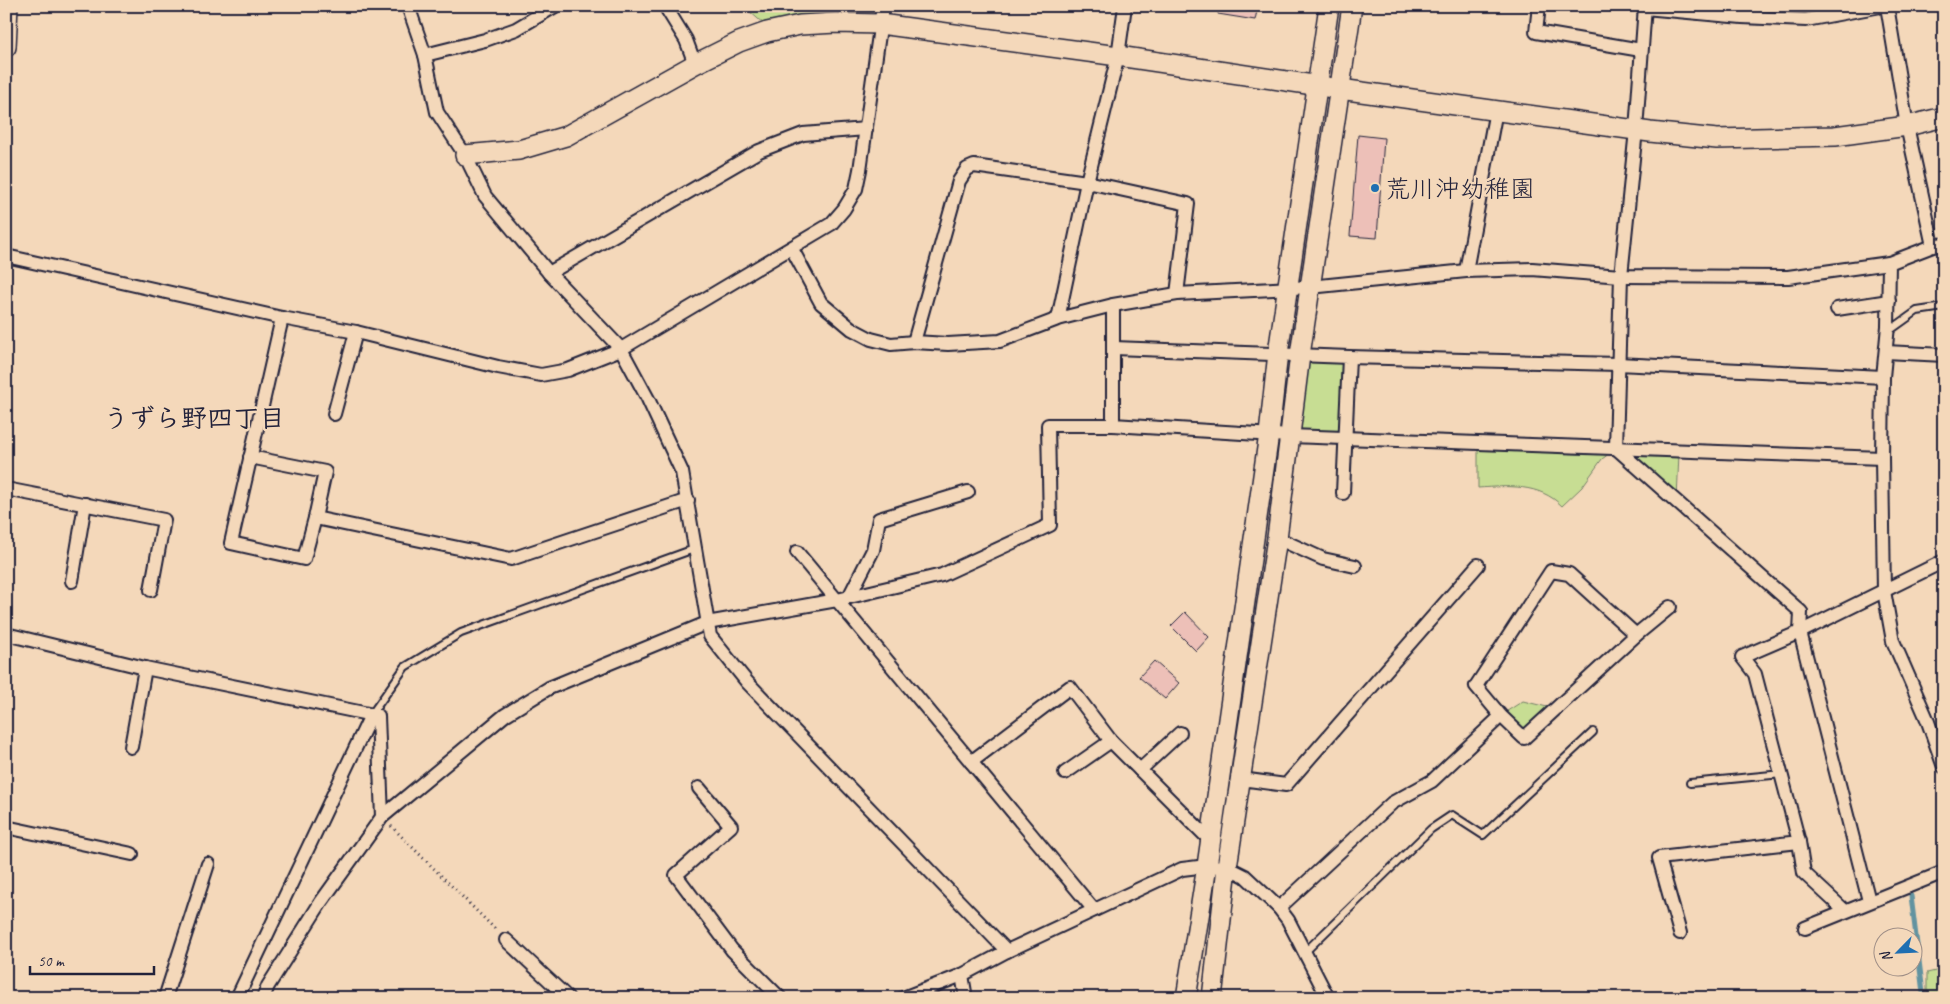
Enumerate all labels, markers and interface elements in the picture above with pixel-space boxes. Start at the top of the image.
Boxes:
place label: 荒川沖幼稚園 [1385,173,1535,205]
marker: 荒川沖幼稚園 [1369,182,1381,194]
district label: うずら野四丁目 [103,402,285,435]
north arrow [1872,926,1922,976]
scale bar [30,944,154,976]
text: N [1876,948,1896,965]
text: 50 m [38,952,65,971]

